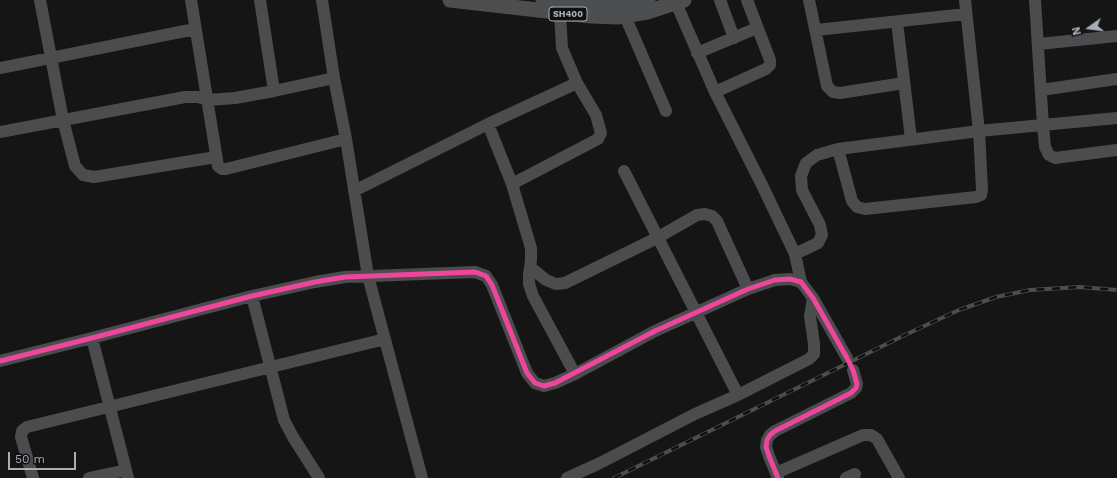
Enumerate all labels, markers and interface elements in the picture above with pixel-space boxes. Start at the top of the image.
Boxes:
road number: SH400 [549,7,587,21]
north arrow [1069,8,1109,48]
text: N [1070,25,1084,37]
scale bar [10,444,78,470]
text: 50 m [15,452,45,466]

